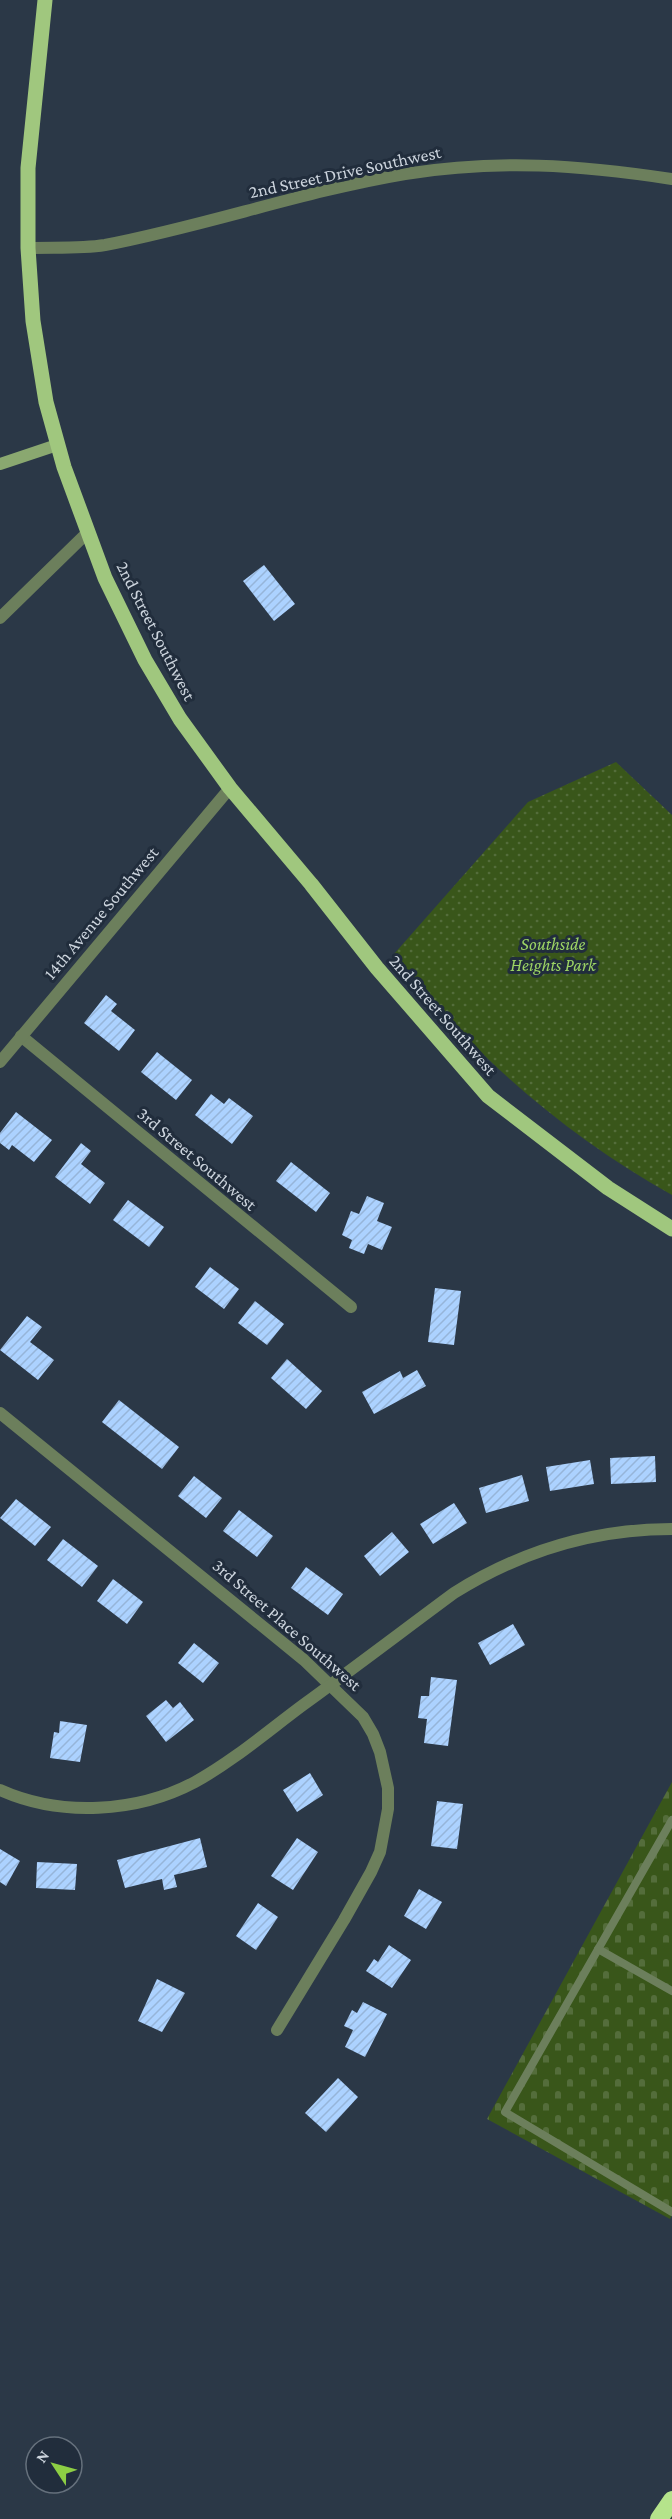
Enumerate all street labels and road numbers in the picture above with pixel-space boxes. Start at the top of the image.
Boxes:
street label: 2nd Street Drive Southwest [247,142,444,202]
street label: 2nd Street Southwest [112,558,200,705]
street label: 14th Avenue Southwest [40,842,163,983]
street label: 2nd Street Southwest [385,951,501,1080]
street label: 3rd Street Southwest [133,1103,261,1215]
street label: 3rd Street Place Southwest [209,1555,366,1696]

